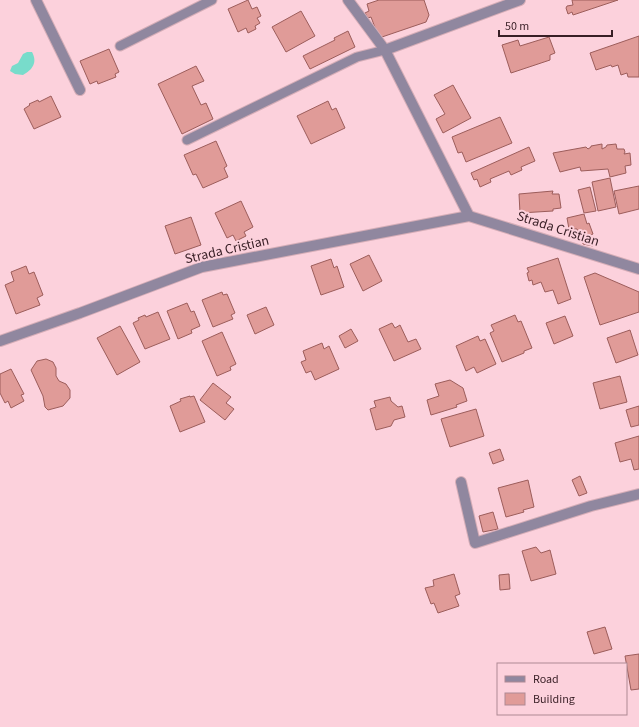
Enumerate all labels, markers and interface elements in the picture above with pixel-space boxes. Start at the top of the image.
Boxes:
scale bar [499,12,612,38]
text: 50 m [505,18,529,35]
street label: Strada Cristian [514,206,602,252]
street label: Strada Cristian [183,231,271,269]
legend [497,663,627,715]
text: Road [533,671,559,688]
text: Building [533,691,575,708]

